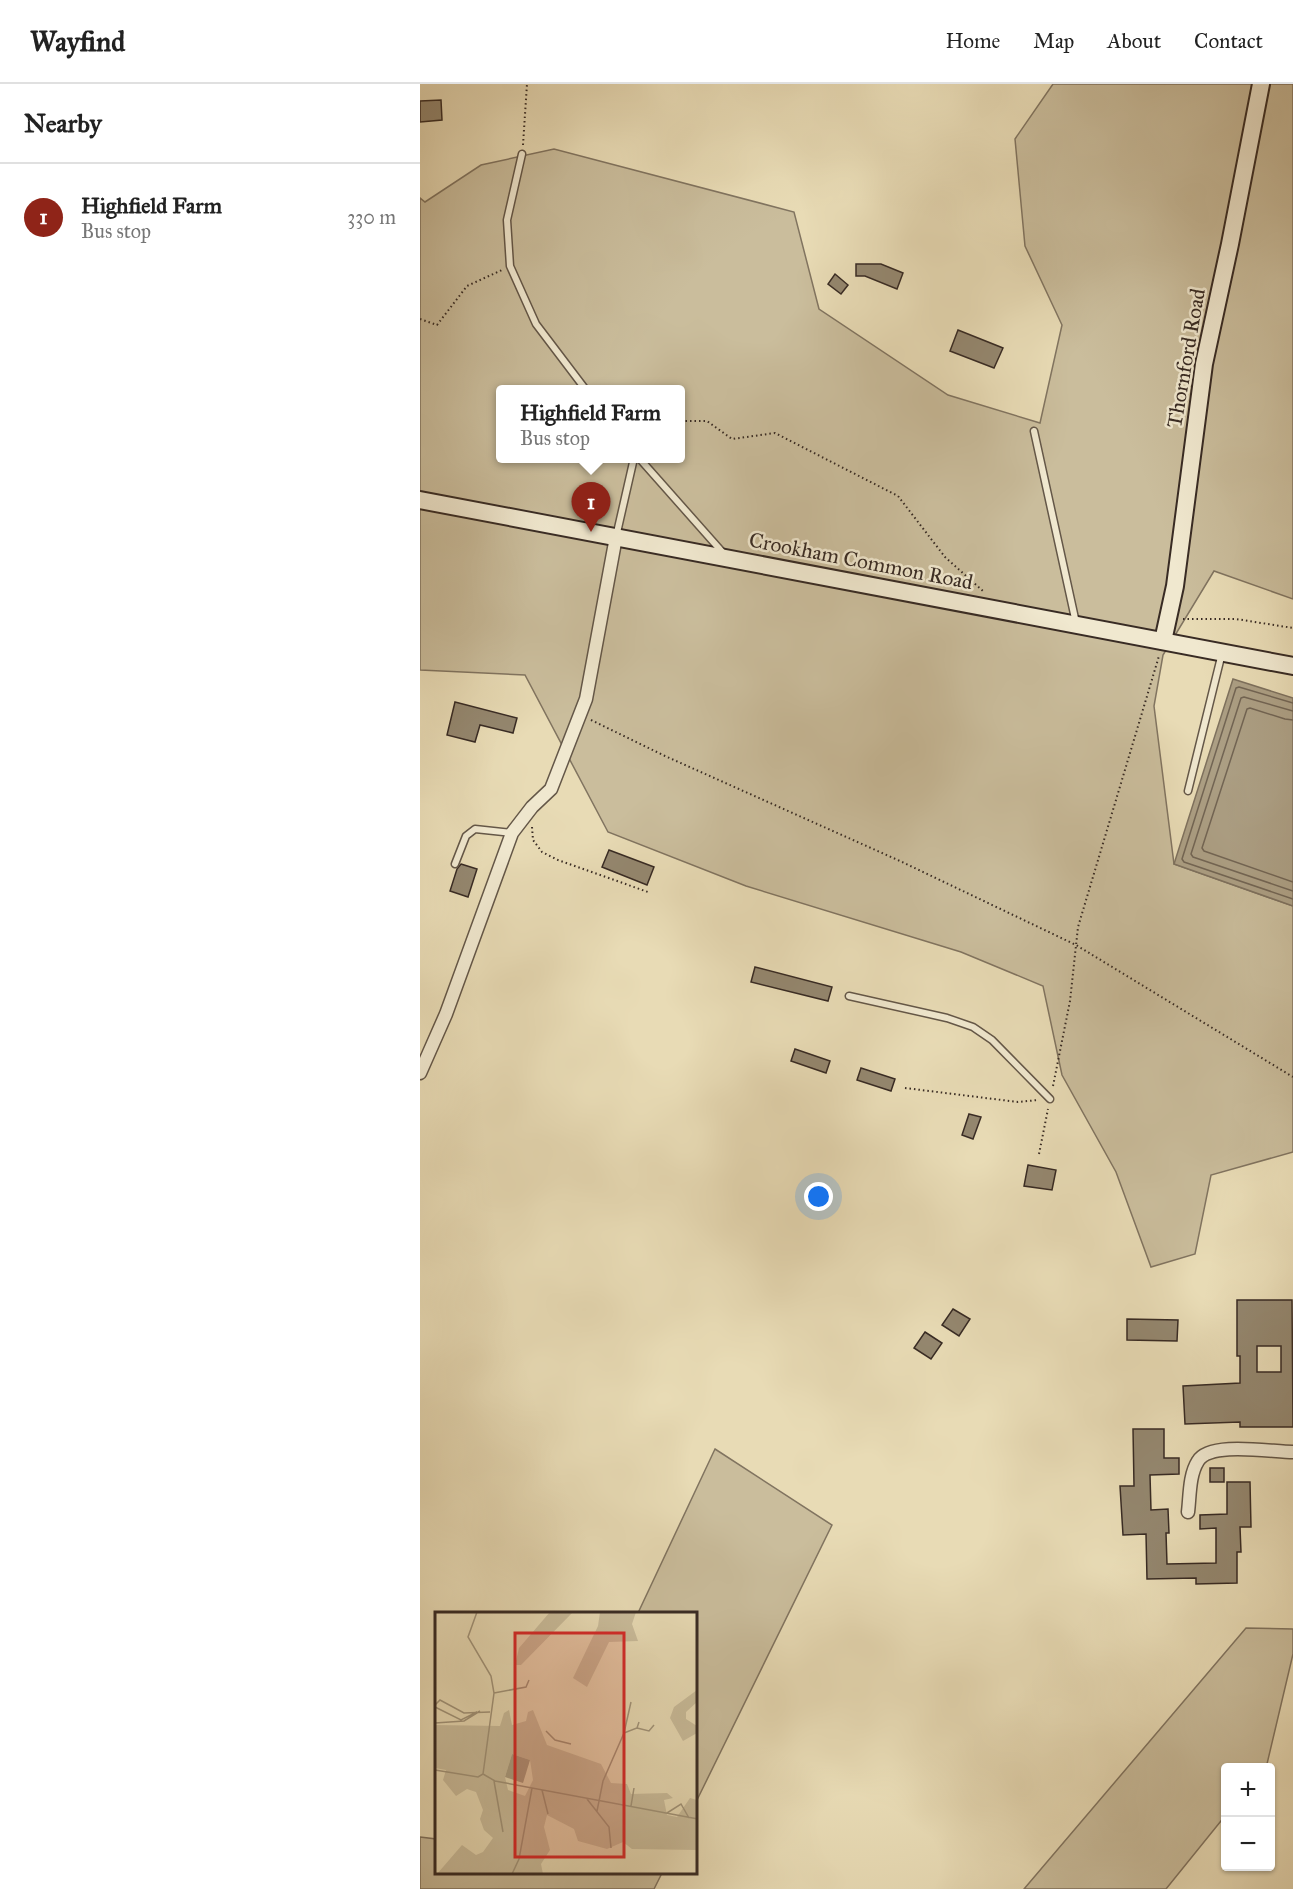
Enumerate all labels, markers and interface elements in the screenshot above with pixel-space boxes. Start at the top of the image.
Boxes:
text: Wayfind [30,24,125,59]
text: Home [945,28,1000,54]
text: Map [1033,28,1074,54]
text: About [1107,28,1161,54]
text: Contact [1194,28,1263,54]
text: Nearby [24,107,102,139]
text: Highfield Farm [81,192,222,219]
text: 1 [40,205,47,229]
text: 330 m [347,205,396,229]
text: Bus stop [81,219,151,243]
street label: Thornford Road [1161,286,1211,430]
popup [496,385,685,463]
text: Highfield Farm [520,399,661,426]
text: Bus stop [520,426,590,450]
pin: 1 [572,482,610,532]
street label: Crookham Common Road [747,527,976,596]
your location [804,1182,833,1211]
inset map [435,1612,698,1874]
map controls [1221,1763,1275,1871]
button: + [1221,1763,1275,1817]
button: − [1221,1817,1275,1871]

